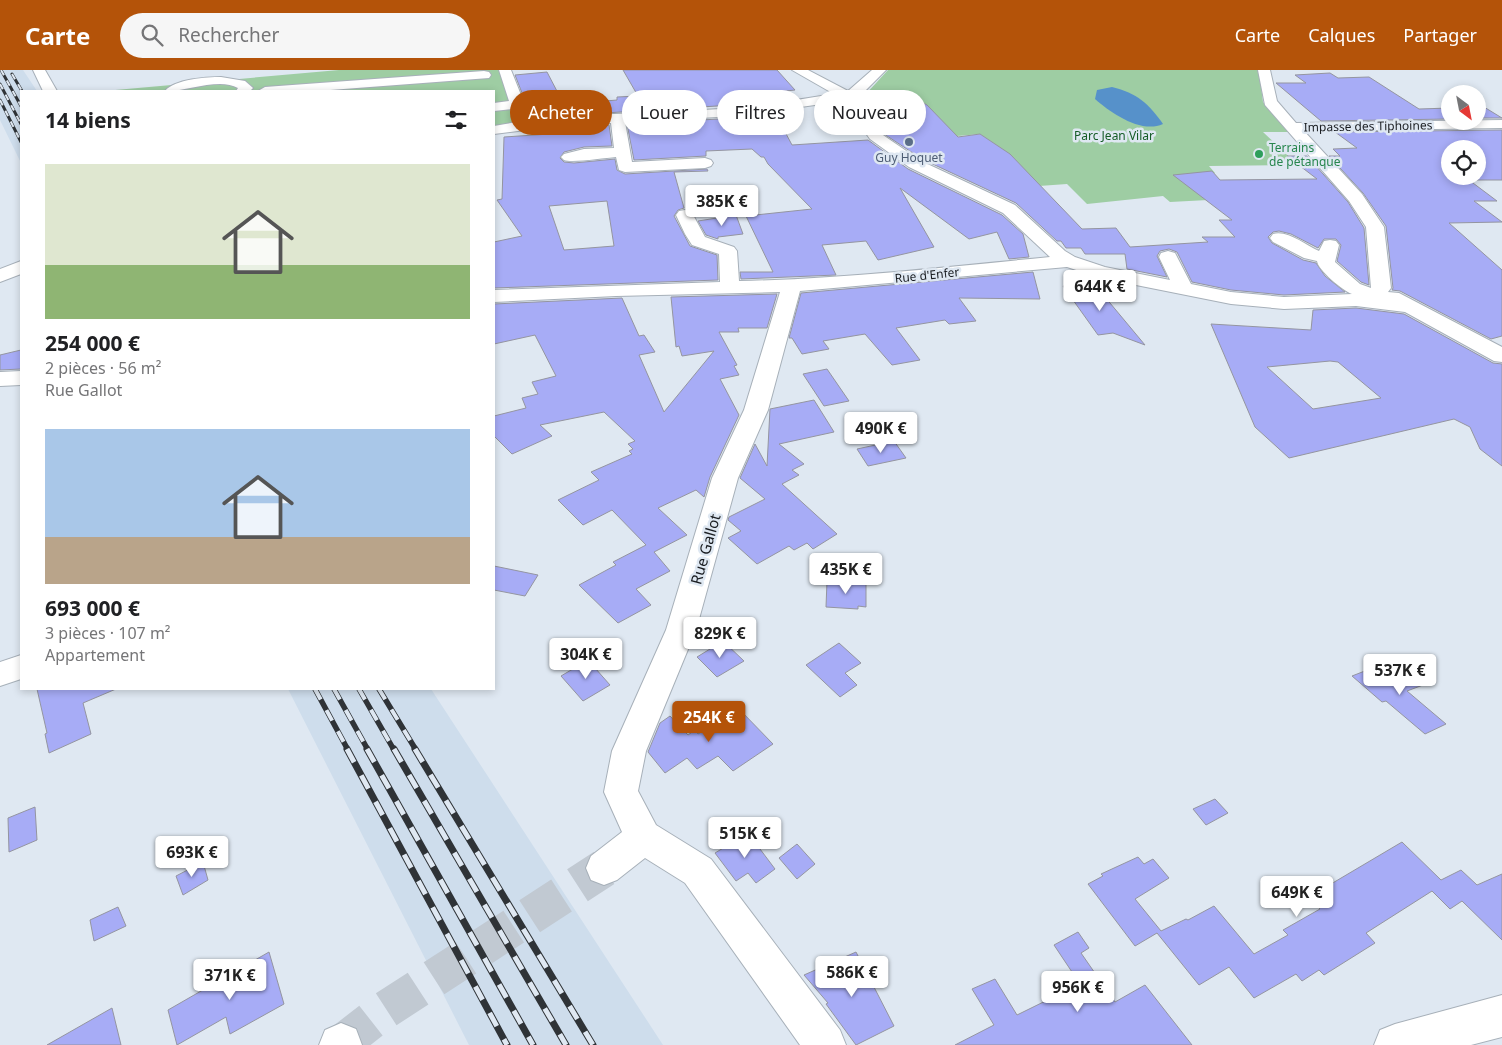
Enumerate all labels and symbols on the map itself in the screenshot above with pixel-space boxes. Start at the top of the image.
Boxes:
north arrow [1441,85,1486,130]
street label: Impasse des Tiphoines [1304,116,1433,136]
park label: Parc Jean Vilar [1074,127,1154,144]
marker: Guy Hoquet [903,136,915,148]
place label: Terrains de pétanque [1269,139,1341,170]
marker: Terrains de pétanque [1253,148,1265,160]
place label: Guy Hoquet [875,149,943,166]
pin: 385K € [681,184,763,227]
street label: Rue d'Enfer [894,263,960,287]
pin: 644K € [1059,270,1141,312]
pin: 490K € [840,412,922,454]
street label: Rue Gallot [685,511,725,587]
pin: 435K € [805,552,887,595]
pin: 829K € [679,616,761,659]
pin: 304K € [545,638,627,680]
pin: 537K € [1359,654,1441,696]
pin: 254K € [668,700,750,743]
pin: 515K € [704,816,786,859]
pin: 693K € [151,836,233,878]
pin: 649K € [1256,876,1338,918]
pin: 586K € [811,956,893,998]
pin: 371K € [189,958,271,1001]
pin: 956K € [1037,970,1119,1013]

